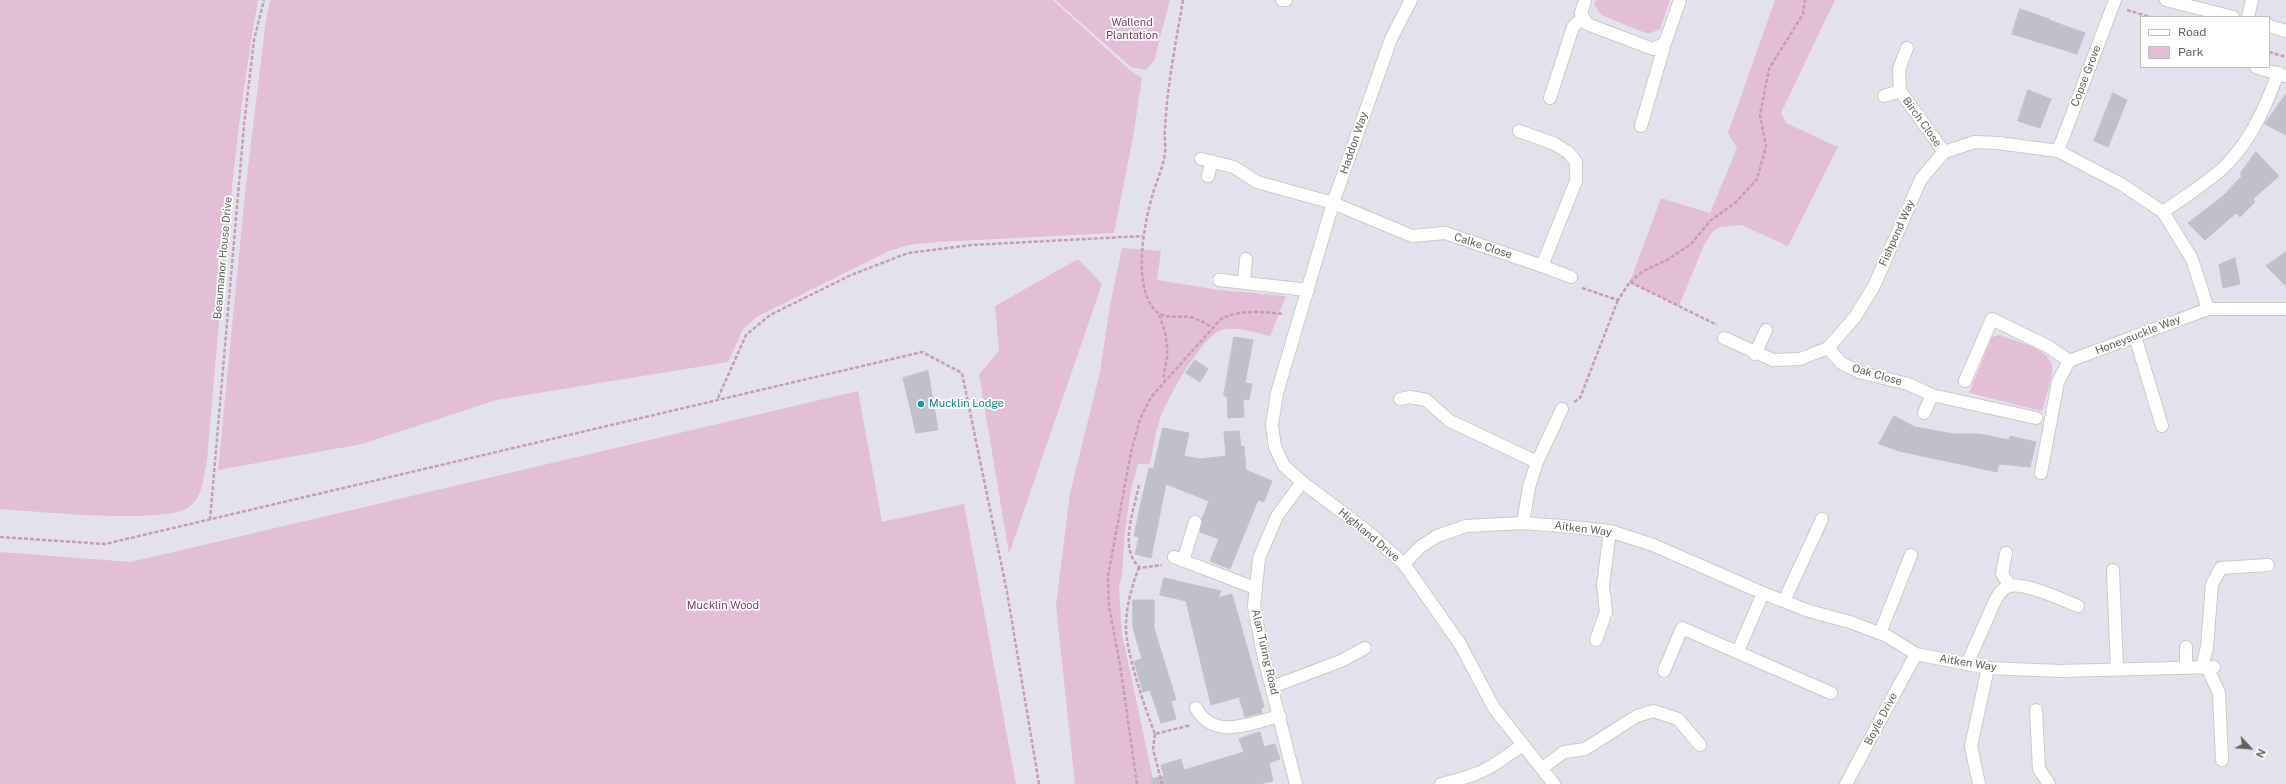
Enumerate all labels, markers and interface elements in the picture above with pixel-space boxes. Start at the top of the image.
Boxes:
park label: Wallend Plantation [1106,16,1158,42]
legend [2140,16,2270,68]
text: Road [2178,25,2206,39]
street label: Copse Grove [2068,43,2104,109]
text: Park [2178,45,2204,59]
street label: Birch Close [1900,95,1944,149]
street label: Haddon Way [1337,110,1371,176]
street label: Beaumanor House Drive [211,196,235,320]
street label: Fishpond Way [1876,198,1918,268]
street label: Calke Close [1452,230,1514,262]
street label: Honeysuckle Way [2093,313,2183,357]
street label: Oak Close [1850,362,1904,388]
place label: Mucklin Lodge [929,397,1004,411]
marker: Mucklin Lodge [916,399,926,409]
street label: Highland Drive [1336,506,1402,564]
street label: Aitken Way [1554,519,1612,539]
park label: Mucklin Wood [687,599,759,613]
street label: Alan Turing Road [1249,608,1281,696]
street label: Aitken Way [1938,652,1998,674]
street label: Boyle Drive [1862,690,1900,748]
north arrow [2230,728,2270,768]
text: N [2254,747,2268,760]

